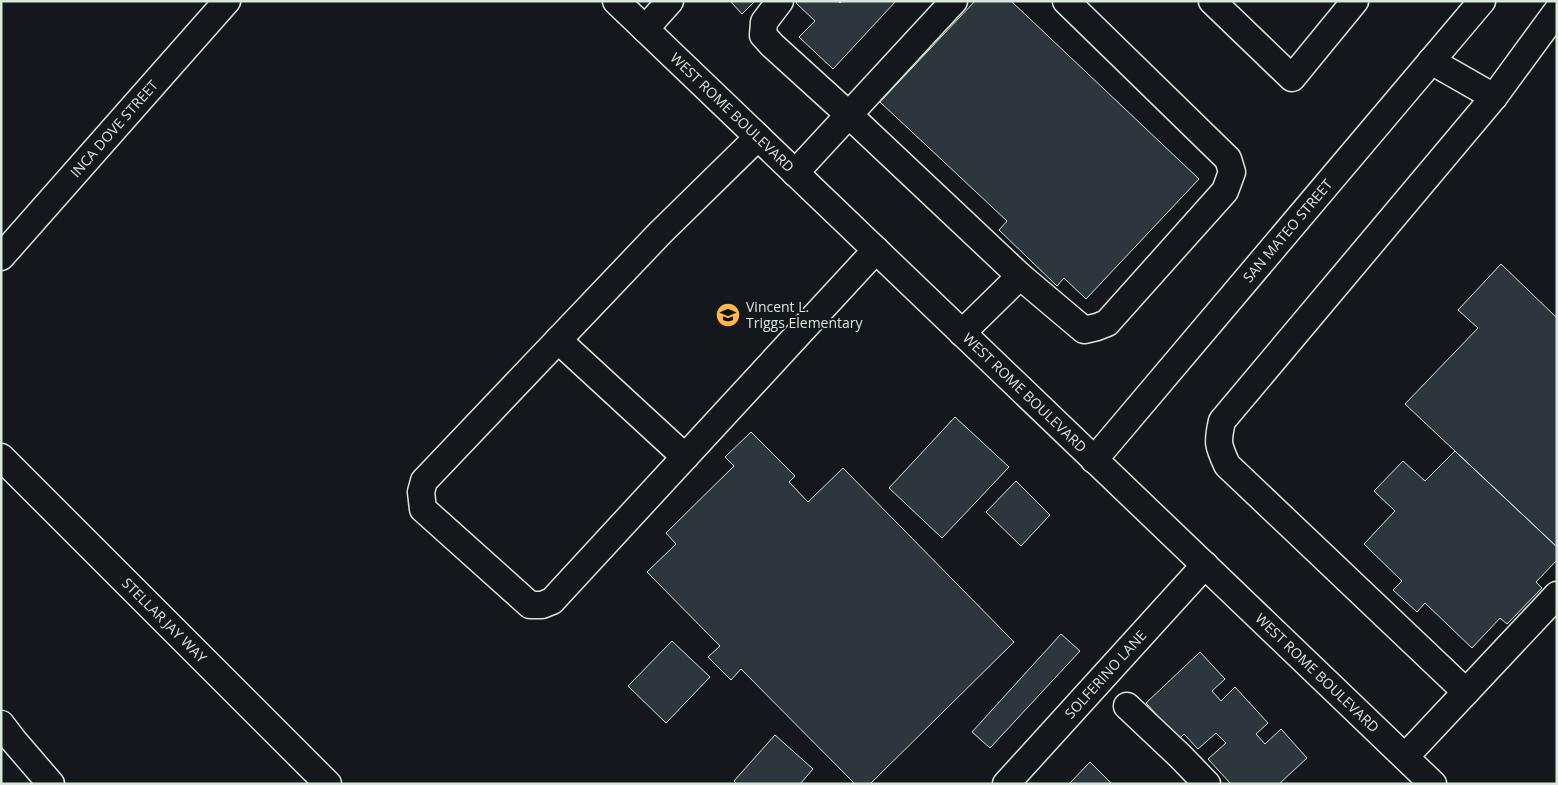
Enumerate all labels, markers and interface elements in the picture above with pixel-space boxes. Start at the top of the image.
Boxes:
street label: WEST ROME BOULEVARD [667,48,799,176]
street label: INCA DOVE STREET [66,76,162,181]
street label: SAN MATEO STREET [1238,175,1337,286]
place label: Vincent L. Triggs Elementary [746,297,864,332]
school or university icon: Vincent L. Triggs Elementary [715,302,741,328]
street label: WEST ROME BOULEVARD [959,328,1091,456]
street label: STELLAR JAY WAY [118,573,211,667]
street label: WEST ROME BOULEVARD [1251,609,1383,736]
street label: SOLFERINO LANE [1060,626,1150,722]

